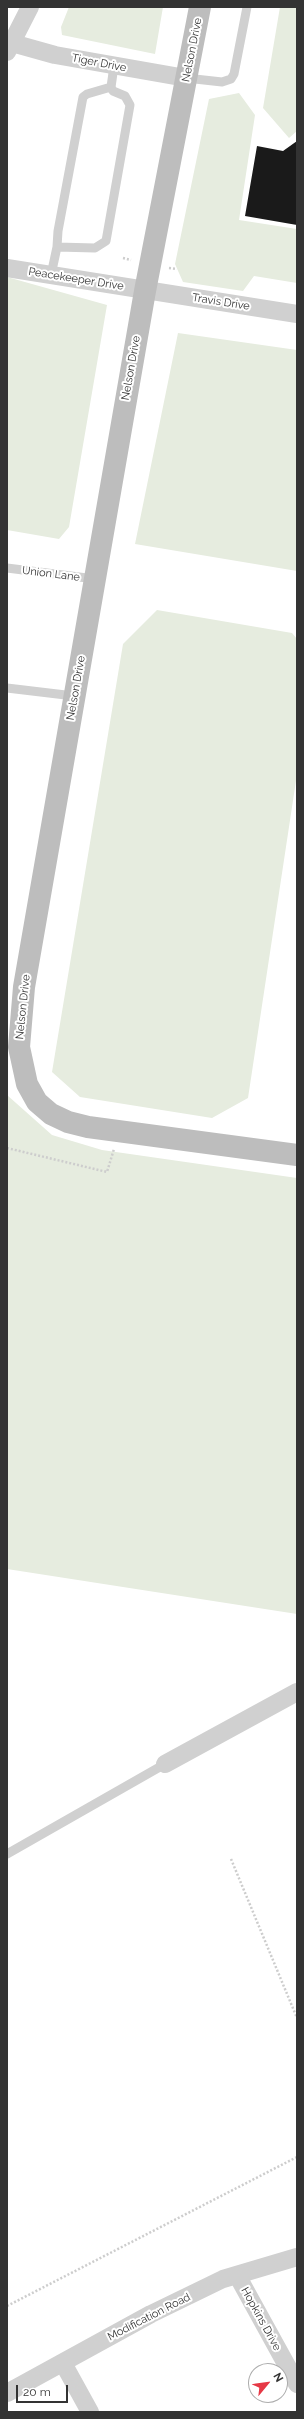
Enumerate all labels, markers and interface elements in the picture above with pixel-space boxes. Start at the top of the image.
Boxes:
street label: Nelson Drive [179,17,205,83]
street label: Tiger Drive [71,51,127,75]
street label: Peacekeeper Drive [27,265,125,293]
street label: Travis Drive [191,291,251,313]
street label: Nelson Drive [119,335,143,401]
street label: Union Lane [21,564,81,584]
street label: Nelson Drive [64,655,88,721]
street label: Nelson Drive [13,974,33,1040]
street label: Hopkins Drive [238,2285,284,2353]
street label: Modification Road [105,2290,193,2344]
north arrow [248,2363,288,2403]
text: N [270,2371,286,2384]
scale bar [18,2377,70,2403]
text: 20 m [23,2385,51,2399]

